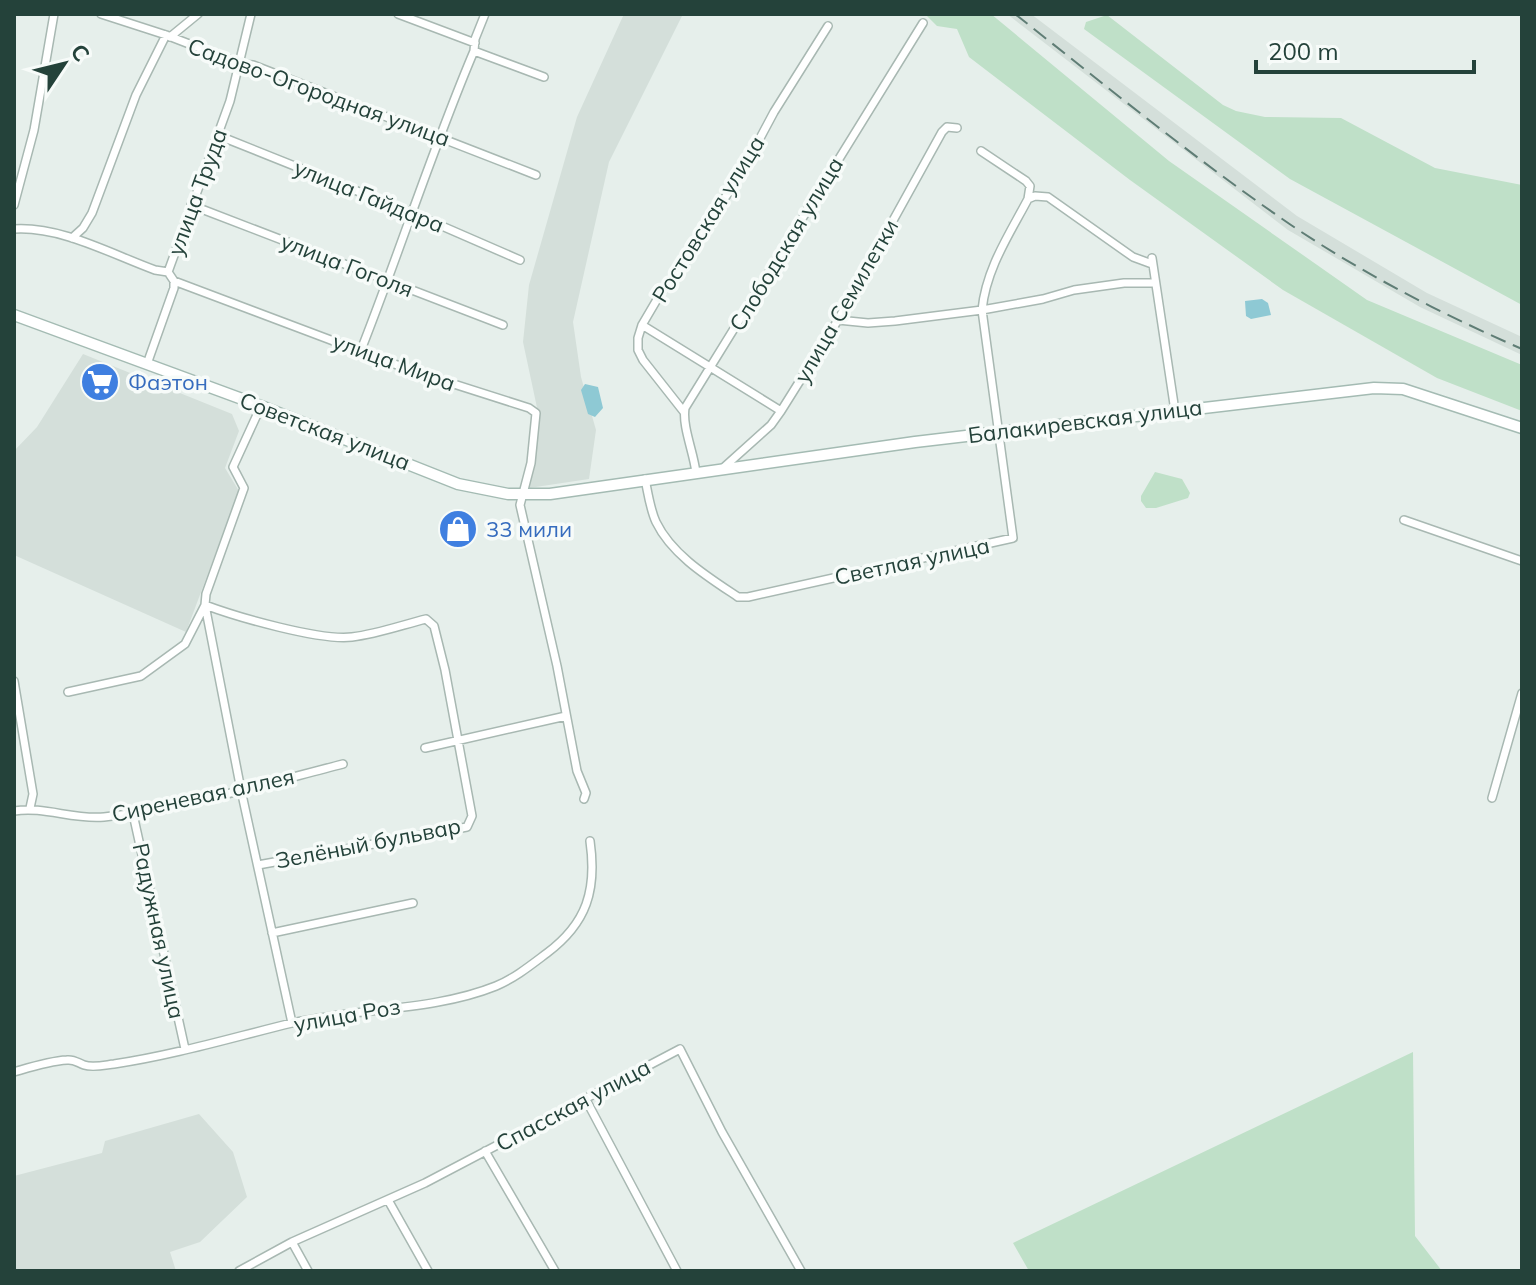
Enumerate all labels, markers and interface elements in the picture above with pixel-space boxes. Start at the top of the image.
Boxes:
north arrow [24,24,104,104]
scale bar [1256,24,1474,74]
street label: Садово-Огородная улица [184,32,454,152]
text: 200 m [1268,36,1339,66]
text: С [65,38,96,67]
street label: улица Труда [161,125,233,259]
street label: Ростовская улица [645,131,771,307]
street label: Слободская улица [723,152,849,336]
street label: улица Гайдара [290,153,448,239]
street label: улица Семилетки [788,214,904,388]
street label: улица Гоголя [277,227,417,303]
street label: улица Мира [329,327,459,397]
supermarket icon: Фаэтон [79,361,121,403]
place label: Фаэтон [128,368,208,396]
street label: Советская улица [236,386,414,476]
street label: Балакиревская улица [966,393,1204,449]
shop icon: 33 мили [437,508,479,550]
place label: 33 мили [486,515,572,543]
street label: Светлая улица [832,531,992,591]
street label: Сиреневая аллея [109,762,297,828]
street label: Зелёный бульвар [273,811,463,875]
street label: Радужная улица [127,841,191,1021]
street label: улица Роз [291,992,403,1038]
street label: Спасская улица [491,1053,655,1157]

